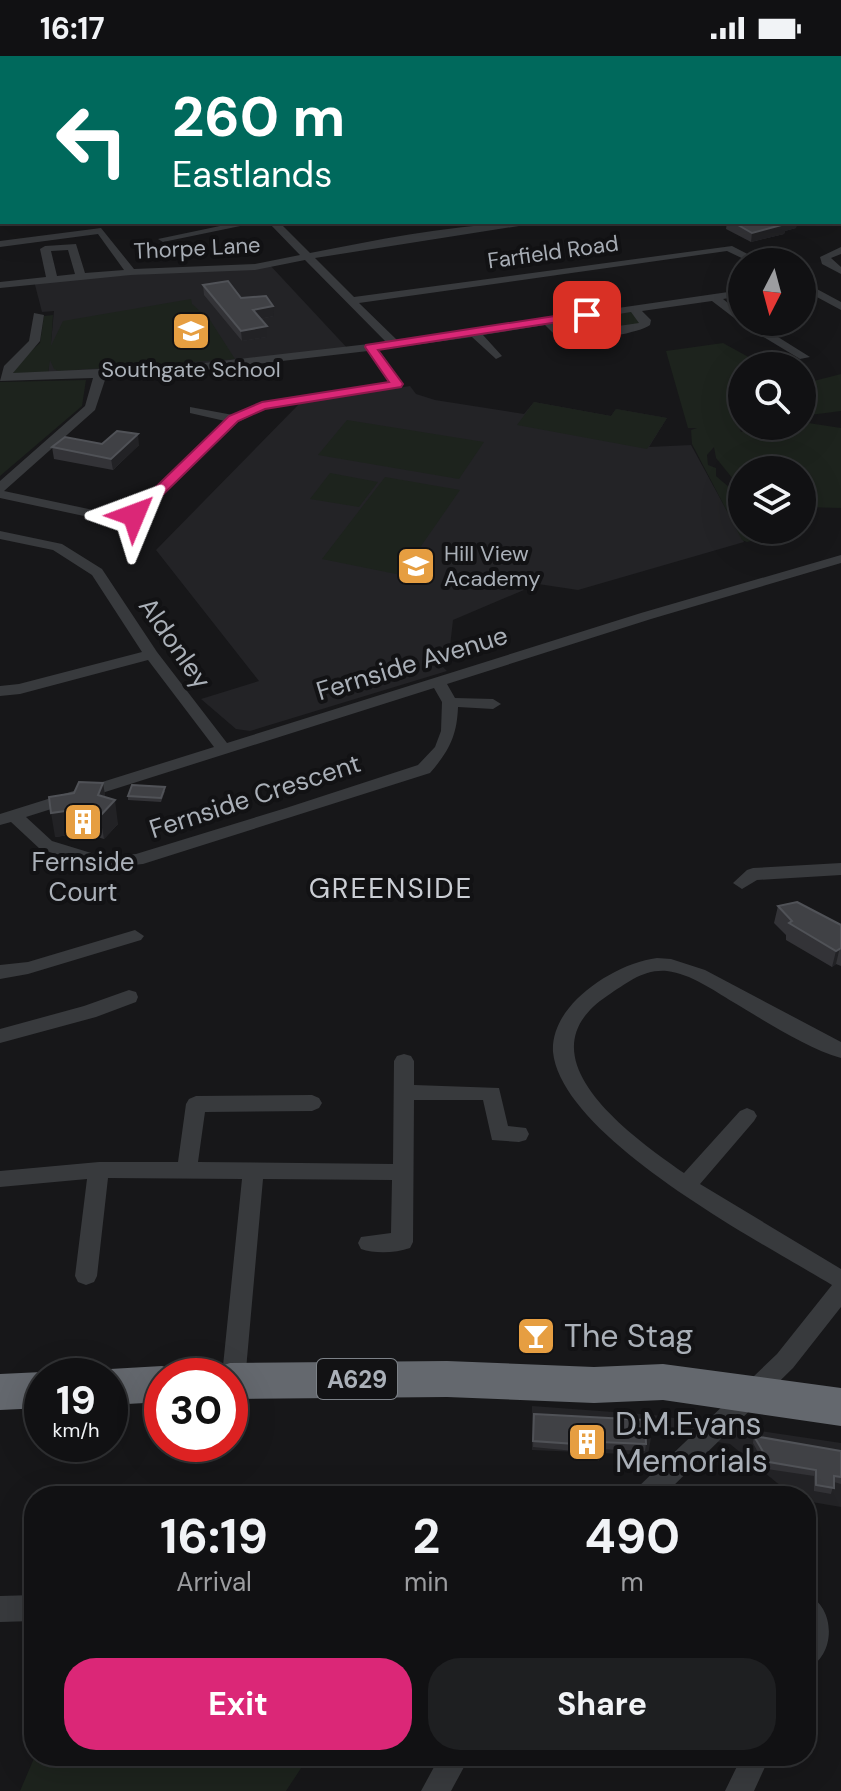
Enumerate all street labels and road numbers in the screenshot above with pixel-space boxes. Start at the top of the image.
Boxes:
street label: Farfield Road [486,228,620,276]
street label: Thorpe Lane [133,230,261,266]
street label: Aldonley [131,591,219,695]
street label: Fernside Avenue [312,618,512,708]
street label: Fernside Crescent [145,746,365,846]
road number: A629 [317,1359,397,1399]

